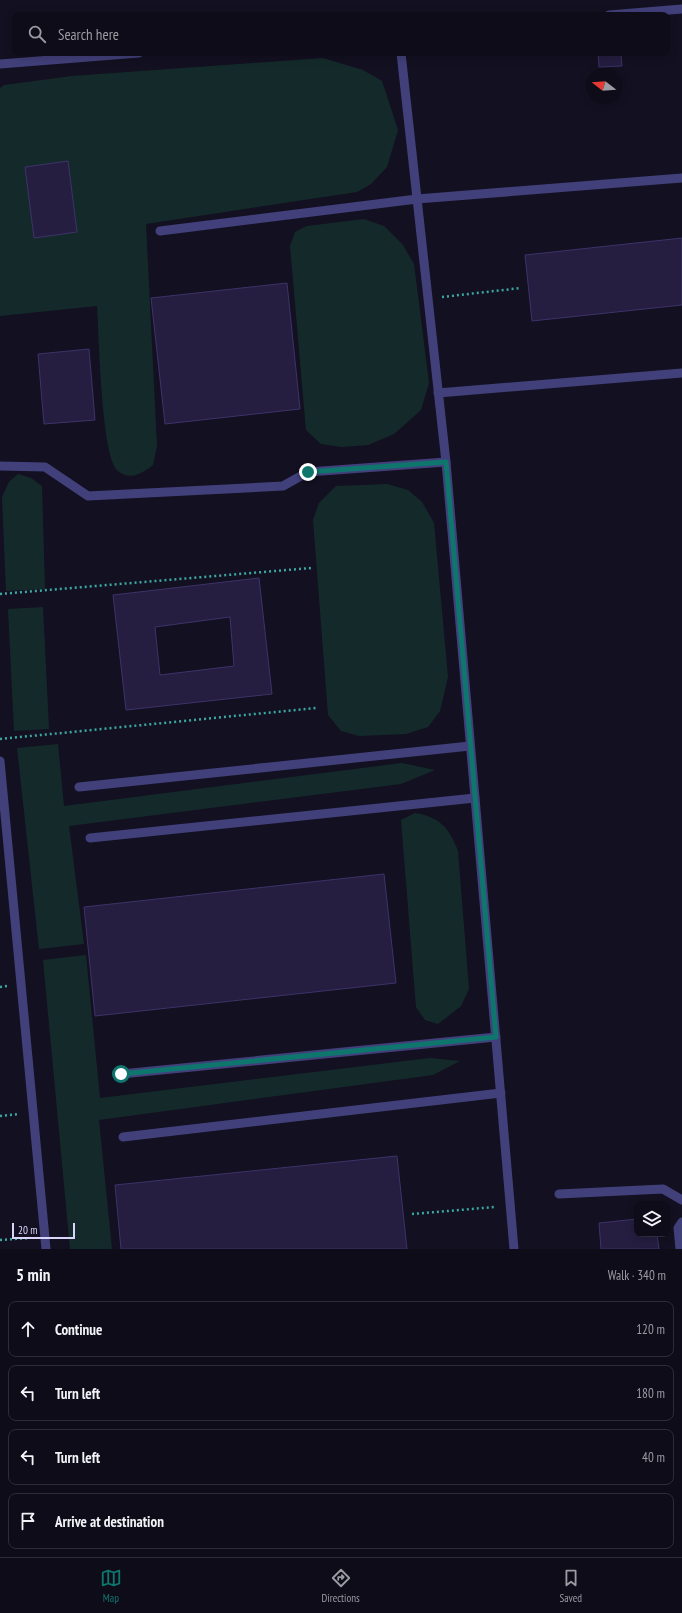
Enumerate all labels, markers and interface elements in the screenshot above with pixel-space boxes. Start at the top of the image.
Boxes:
search box [12,12,670,56]
icon: search [26,23,48,45]
text: Search here [58,25,119,44]
north arrow [586,68,622,104]
route end [299,463,317,481]
route start [112,1065,130,1083]
map controls [634,1201,670,1237]
button: layers [634,1201,670,1237]
scale bar [12,1221,75,1240]
text: 20 m [18,1223,37,1237]
text: 5 min [16,1264,50,1286]
text: Walk · 340 m [608,1267,666,1284]
icon: ahead [17,1318,39,1340]
text: Continue [55,1320,102,1339]
text: 120 m [636,1321,665,1338]
icon: left [17,1382,39,1404]
text: Turn left [55,1384,100,1403]
text: 180 m [636,1385,665,1402]
icon: left [17,1446,39,1468]
text: Turn left [55,1448,100,1467]
text: 40 m [642,1449,665,1466]
icon: arrive [17,1510,39,1532]
text: Arrive at destination [55,1512,164,1531]
tab: Map [100,1567,122,1605]
tab: Directions [322,1567,360,1605]
tab: Saved [559,1567,582,1605]

